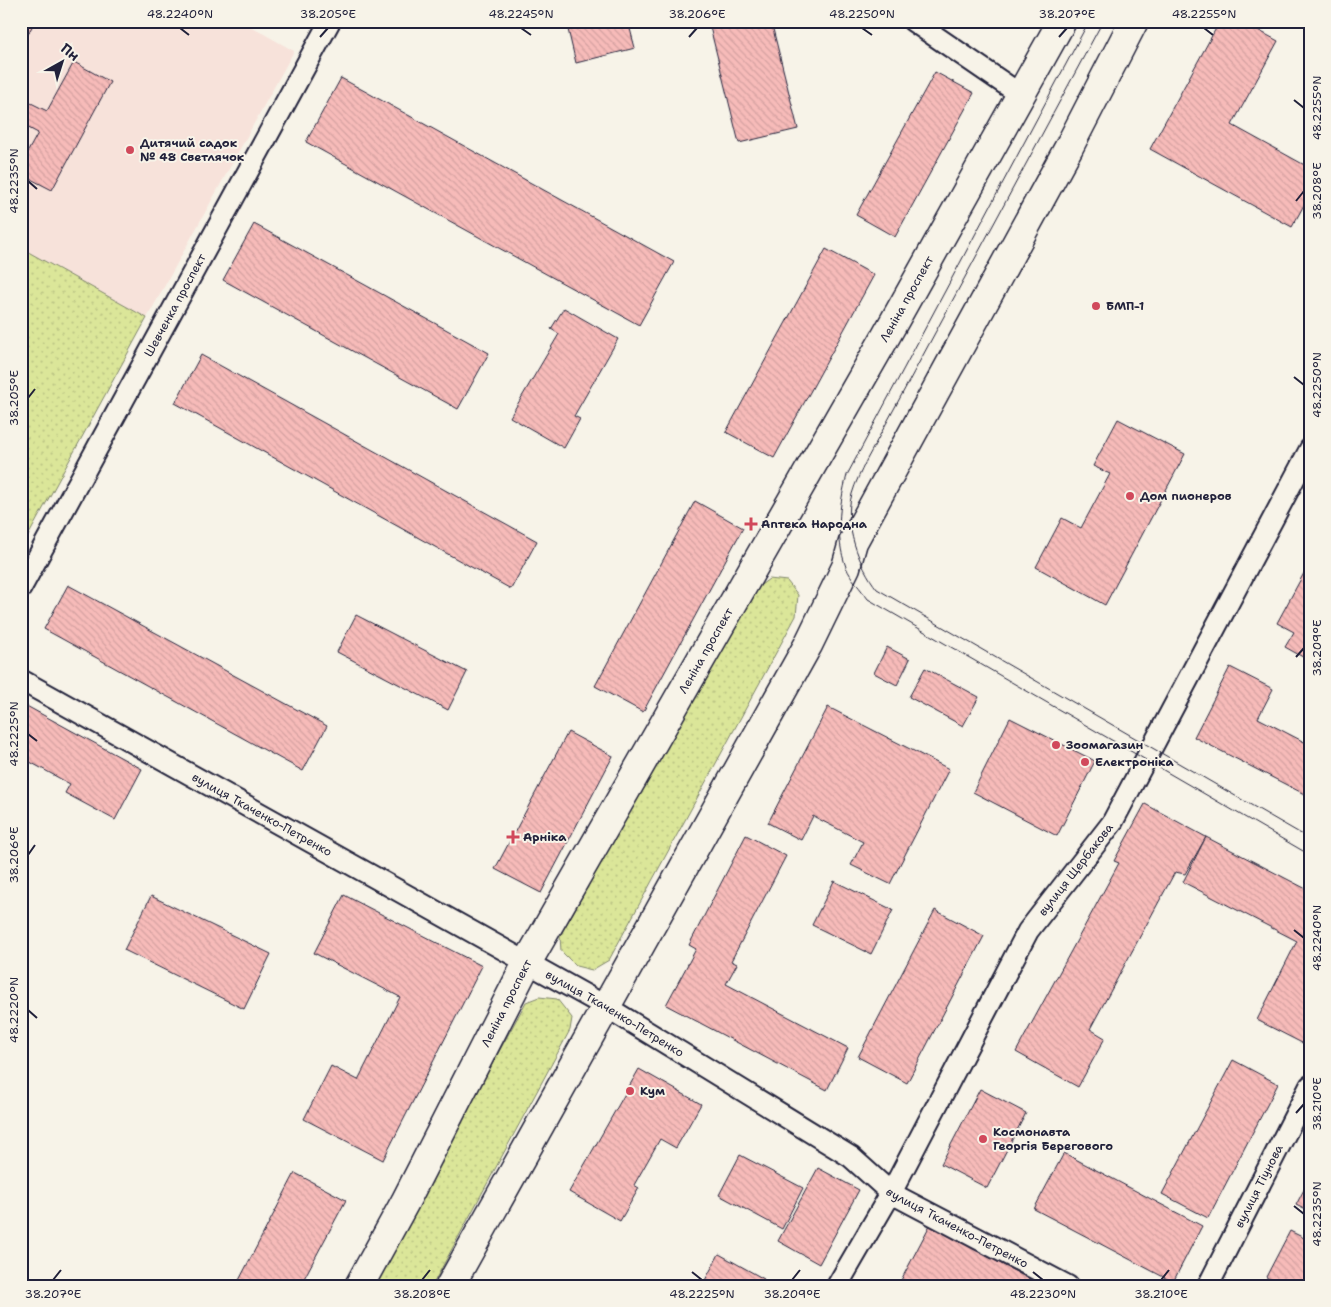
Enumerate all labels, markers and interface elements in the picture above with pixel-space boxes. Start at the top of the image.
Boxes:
text: 48.2240°N [147,6,213,22]
text: 38.205°E [300,6,356,22]
text: 48.2245°N [488,6,554,22]
text: 38.206°E [668,6,726,22]
text: 48.2250°N [829,6,895,22]
text: 38.207°E [1039,6,1095,22]
text: 48.2255°N [1172,6,1236,22]
north arrow [38,38,88,88]
text: Пн [57,39,83,65]
text: 48.2255°N [1309,76,1325,140]
place label: Дитячий садок № 48 Светлячок [140,135,245,165]
marker: Дитячий садок № 48 Светлячок [124,144,136,156]
text: 48.2235°N [6,148,22,214]
text: 38.208°E [1309,162,1325,220]
street label: Шевченка проспект [140,250,210,360]
street label: Леніна проспект [876,252,938,345]
place label: БМП-1 [1106,298,1144,314]
marker: БМП-1 [1090,300,1102,312]
text: 48.2250°N [1309,352,1325,418]
text: 38.205°E [6,370,22,426]
place label: Дом пионеров [1140,488,1232,504]
marker: Дом пионеров [1124,490,1136,502]
place label: Аптека Народна [761,516,868,532]
marker: Аптека Народна [745,518,757,530]
street label: Леніна проспект [675,604,737,696]
text: 38.209°E [1309,619,1325,677]
text: 48.2225°N [6,701,22,767]
place label: Зоомагазин [1066,737,1143,753]
marker: Зоомагазин [1050,739,1062,751]
place label: Електроніка [1095,754,1175,770]
marker: Електроніка [1079,756,1091,768]
street label: вулиця Ткаченко-Петренко [189,769,335,860]
street label: вулиця Щербакова [1035,820,1117,919]
text: 38.206°E [6,826,22,884]
place label: Арніка [523,829,567,845]
marker: Арніка [507,831,519,843]
text: 48.2240°N [1309,905,1325,971]
street label: Леніна проспект [477,956,536,1050]
street label: вулиця Ткаченко-Петренко [543,966,687,1061]
text: 48.2220°N [6,977,22,1043]
text: 38.210°E [1309,1077,1325,1131]
place label: Кум [640,1083,665,1099]
marker: Кум [624,1085,636,1097]
place label: Космонавта Георгія Берегового [993,1124,1113,1154]
marker: Космонавта Георгія Берегового [977,1133,989,1145]
street label: вулиця Тіунова [1231,1141,1287,1231]
text: 48.2235°N [1309,1181,1325,1247]
street label: вулиця Ткаченко-Петренко [882,1184,1031,1272]
text: 38.207°E [25,1286,81,1302]
text: 38.208°E [393,1286,451,1302]
text: 48.2225°N [669,1286,735,1302]
text: 38.209°E [763,1286,821,1302]
text: 48.2230°N [1010,1286,1076,1302]
text: 38.210°E [1134,1286,1188,1302]

